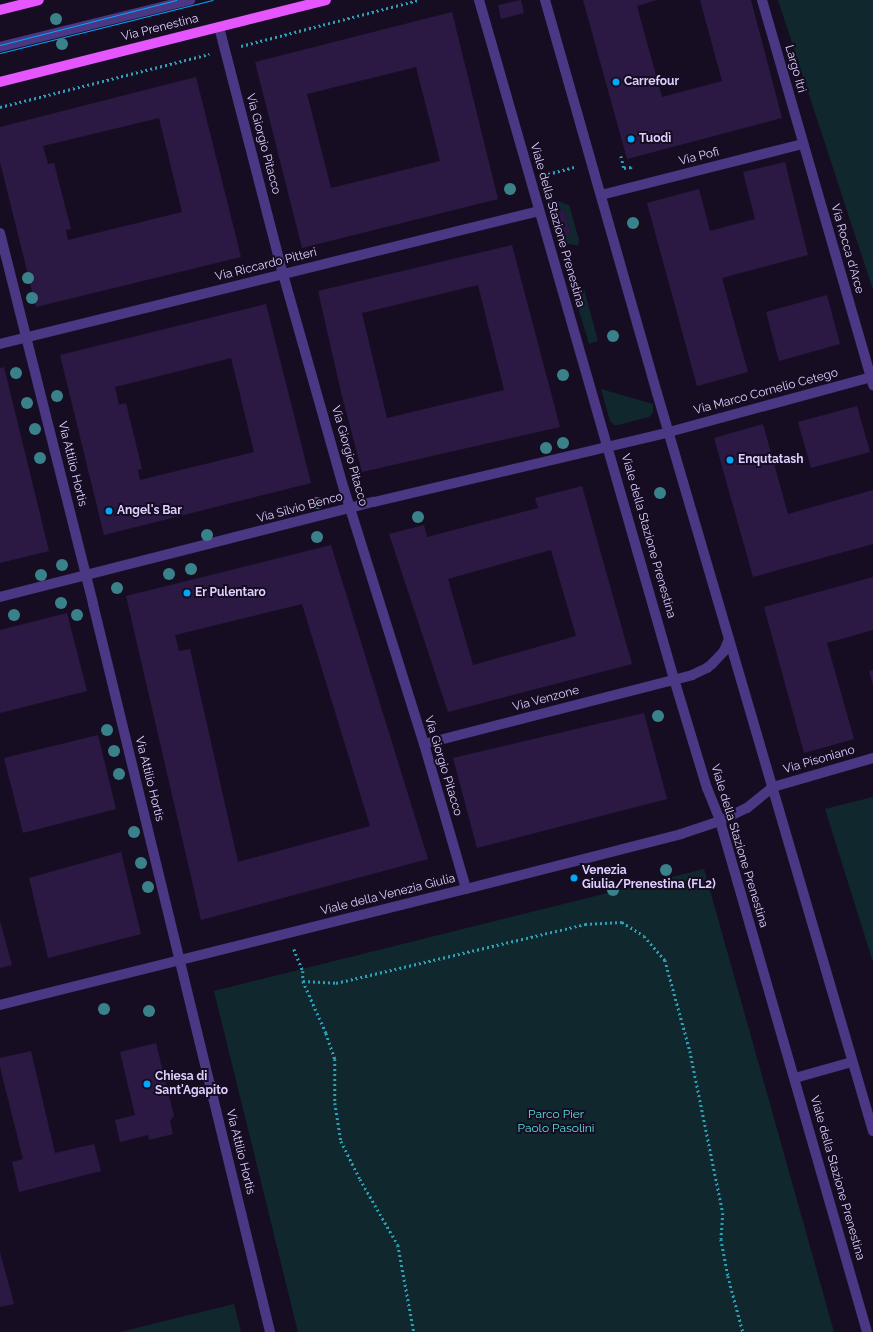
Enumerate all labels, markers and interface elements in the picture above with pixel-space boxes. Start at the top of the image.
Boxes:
street label: Via Prenestina [120,11,200,45]
street label: Largo Itri [781,43,809,95]
place label: Carrefour [624,75,679,89]
marker: Carrefour [611,77,621,87]
street label: Via Giorgio Pitacco [243,92,283,196]
place label: Tuodì [639,132,671,146]
marker: Tuodì [626,134,636,144]
street label: Viale della Stazione Prenestina [527,141,587,309]
street label: Via Pofi [677,145,721,169]
street label: Via Rocca d'Arce [827,203,867,295]
street label: Via Riccardo Pitteri [214,245,318,285]
street label: Via Marco Cornelio Cetego [692,366,840,418]
street label: Via Giorgio Pitacco [328,404,370,508]
street label: Via Attilio Hortis [54,420,90,508]
street label: Viale della Stazione Prenestina [618,452,678,620]
place label: Enqutatash [738,453,804,467]
marker: Enqutatash [725,455,735,465]
street label: Via Silvio Benco [256,490,344,526]
place label: Angel's Bar [117,504,182,518]
marker: Angel's Bar [104,506,114,516]
place label: Er Pulentaro [195,586,266,600]
marker: Er Pulentaro [182,588,192,598]
street label: Via Venzone [511,683,581,715]
street label: Via Giorgio Pitacco [421,714,465,818]
street label: Via Attilio Hortis [131,735,167,823]
street label: Via Pisoniano [782,743,856,777]
street label: Viale della Stazione Prenestina [707,762,771,930]
place label: Venezia Giulia/Prenestina (FL2) [582,864,716,892]
street label: Viale della Venezia Giulia [319,871,457,919]
marker: Venezia Giulia/Prenestina (FL2) [569,873,579,883]
place label: Chiesa di Sant'Agapito [155,1070,228,1098]
marker: Chiesa di Sant'Agapito [142,1079,152,1089]
street label: Viale della Stazione Prenestina [807,1094,867,1262]
street label: Via Attilio Hortis [222,1108,258,1196]
park label: Parco Pier Paolo Pasolini [518,1108,594,1136]

